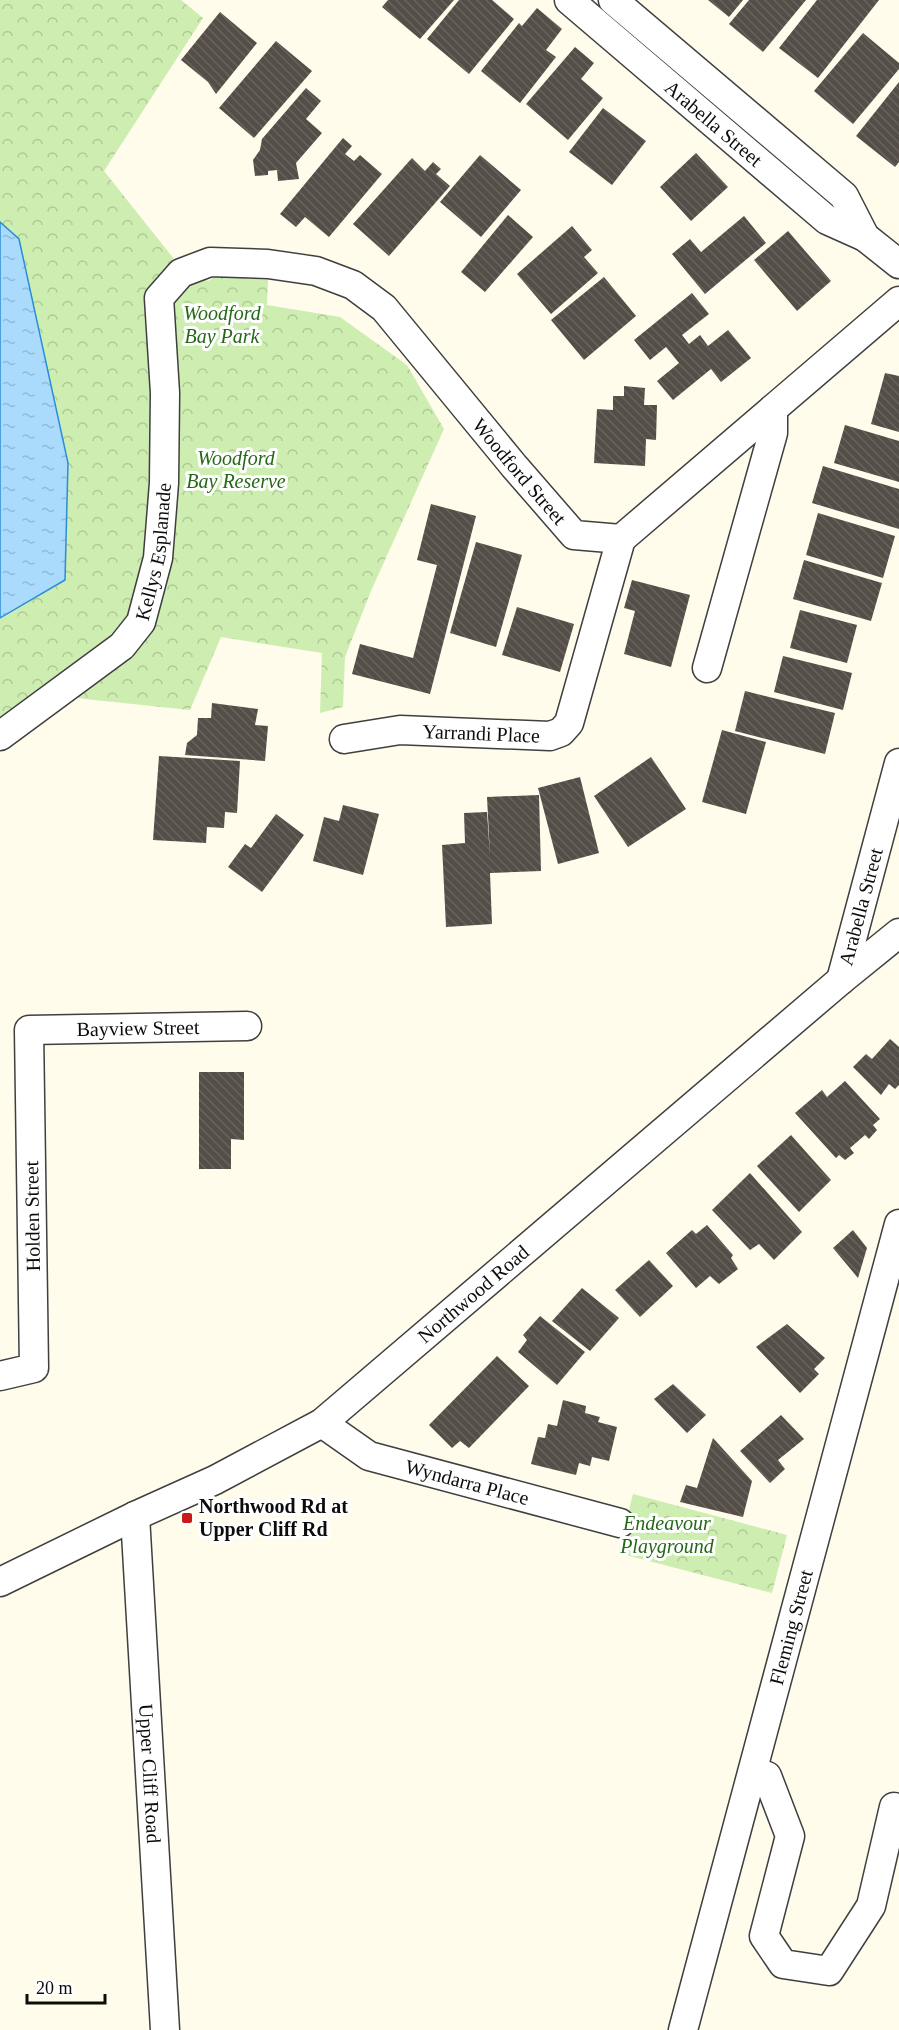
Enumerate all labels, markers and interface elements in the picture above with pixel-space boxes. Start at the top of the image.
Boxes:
street label: Arabella Street [661,76,767,171]
park label: Woodford Bay Park [183,302,262,348]
street label: Woodford Street [468,414,571,529]
park label: Woodford Bay Reserve [186,447,286,493]
street label: Kellys Esplanade [131,482,175,623]
street label: Yarrandi Place [422,720,540,747]
street label: Arabella Street [834,845,887,968]
street label: Bayview Street [76,1016,200,1041]
street label: Holden Street [20,1160,44,1271]
street label: Northwood Road [413,1241,533,1347]
street label: Wyndarra Place [403,1455,532,1509]
place label: Northwood Rd at Upper Cliff Rd [199,1495,348,1541]
marker: Northwood Rd at Upper Cliff Rd [180,1511,194,1525]
park label: Endeavour Playground [619,1512,715,1558]
street label: Fleming Street [765,1567,817,1687]
street label: Upper Cliff Road [135,1703,165,1844]
scale bar [27,1967,105,2005]
text: 20 m [36,1978,73,1998]

